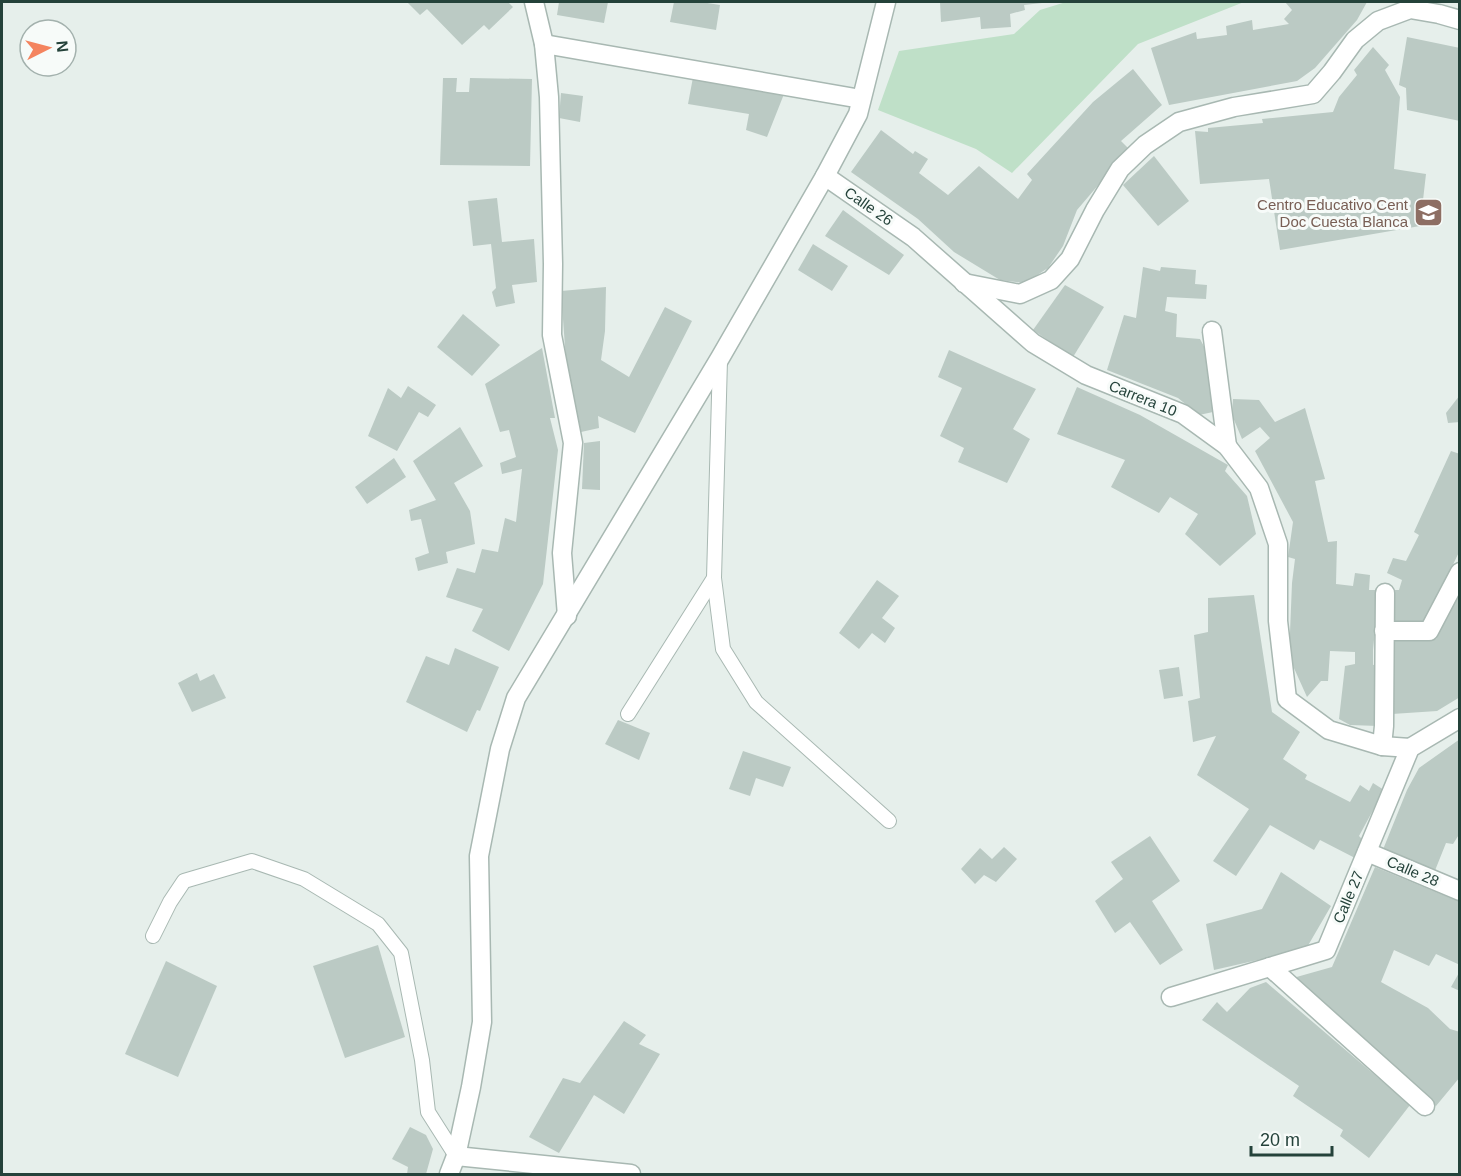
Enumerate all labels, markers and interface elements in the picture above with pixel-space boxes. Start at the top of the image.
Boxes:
north arrow [18,18,78,78]
text: N [53,40,71,53]
street label: Calle 26 [842,183,896,229]
place label: Centro Educativo Cent Doc Cuesta Blanca [1257,196,1409,230]
school or university icon: Centro Educativo Cent Doc Cuesta Blanca [1413,197,1445,229]
street label: Carrera 10 [1107,377,1179,419]
street label: Calle 28 [1384,852,1442,890]
street label: Calle 27 [1329,868,1367,926]
scale bar [1251,1119,1332,1157]
text: 20 m [1260,1130,1300,1150]

